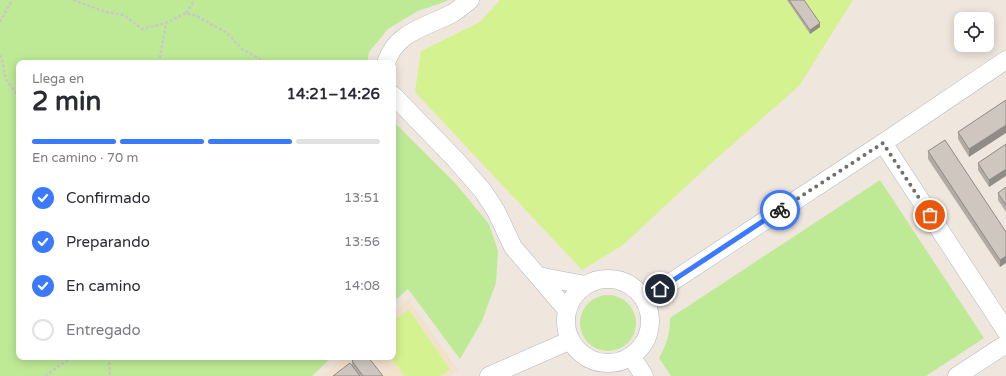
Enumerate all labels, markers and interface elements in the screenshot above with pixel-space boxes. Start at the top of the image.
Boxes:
map controls [954,12,994,52]
button: locate [954,12,994,52]
text: Llega en [32,71,84,87]
text: 14:21–14:26 [287,85,380,103]
text: 2 min [32,86,101,117]
text: En camino · 70 m [32,150,139,166]
icon: check [32,187,54,209]
text: Confirmado [66,189,150,207]
text: 13:51 [344,190,380,206]
courier [760,190,800,230]
pin [913,198,947,232]
icon: bike [769,199,791,221]
icon: bag [919,204,941,226]
icon: check [32,231,54,253]
text: Preparando [66,233,150,251]
text: 13:56 [344,234,380,250]
pin [643,272,677,306]
icon: check [32,275,54,297]
text: En camino [66,277,141,295]
text: 14:08 [344,278,380,294]
icon: home [649,278,671,300]
text: Entregado [66,321,141,339]

